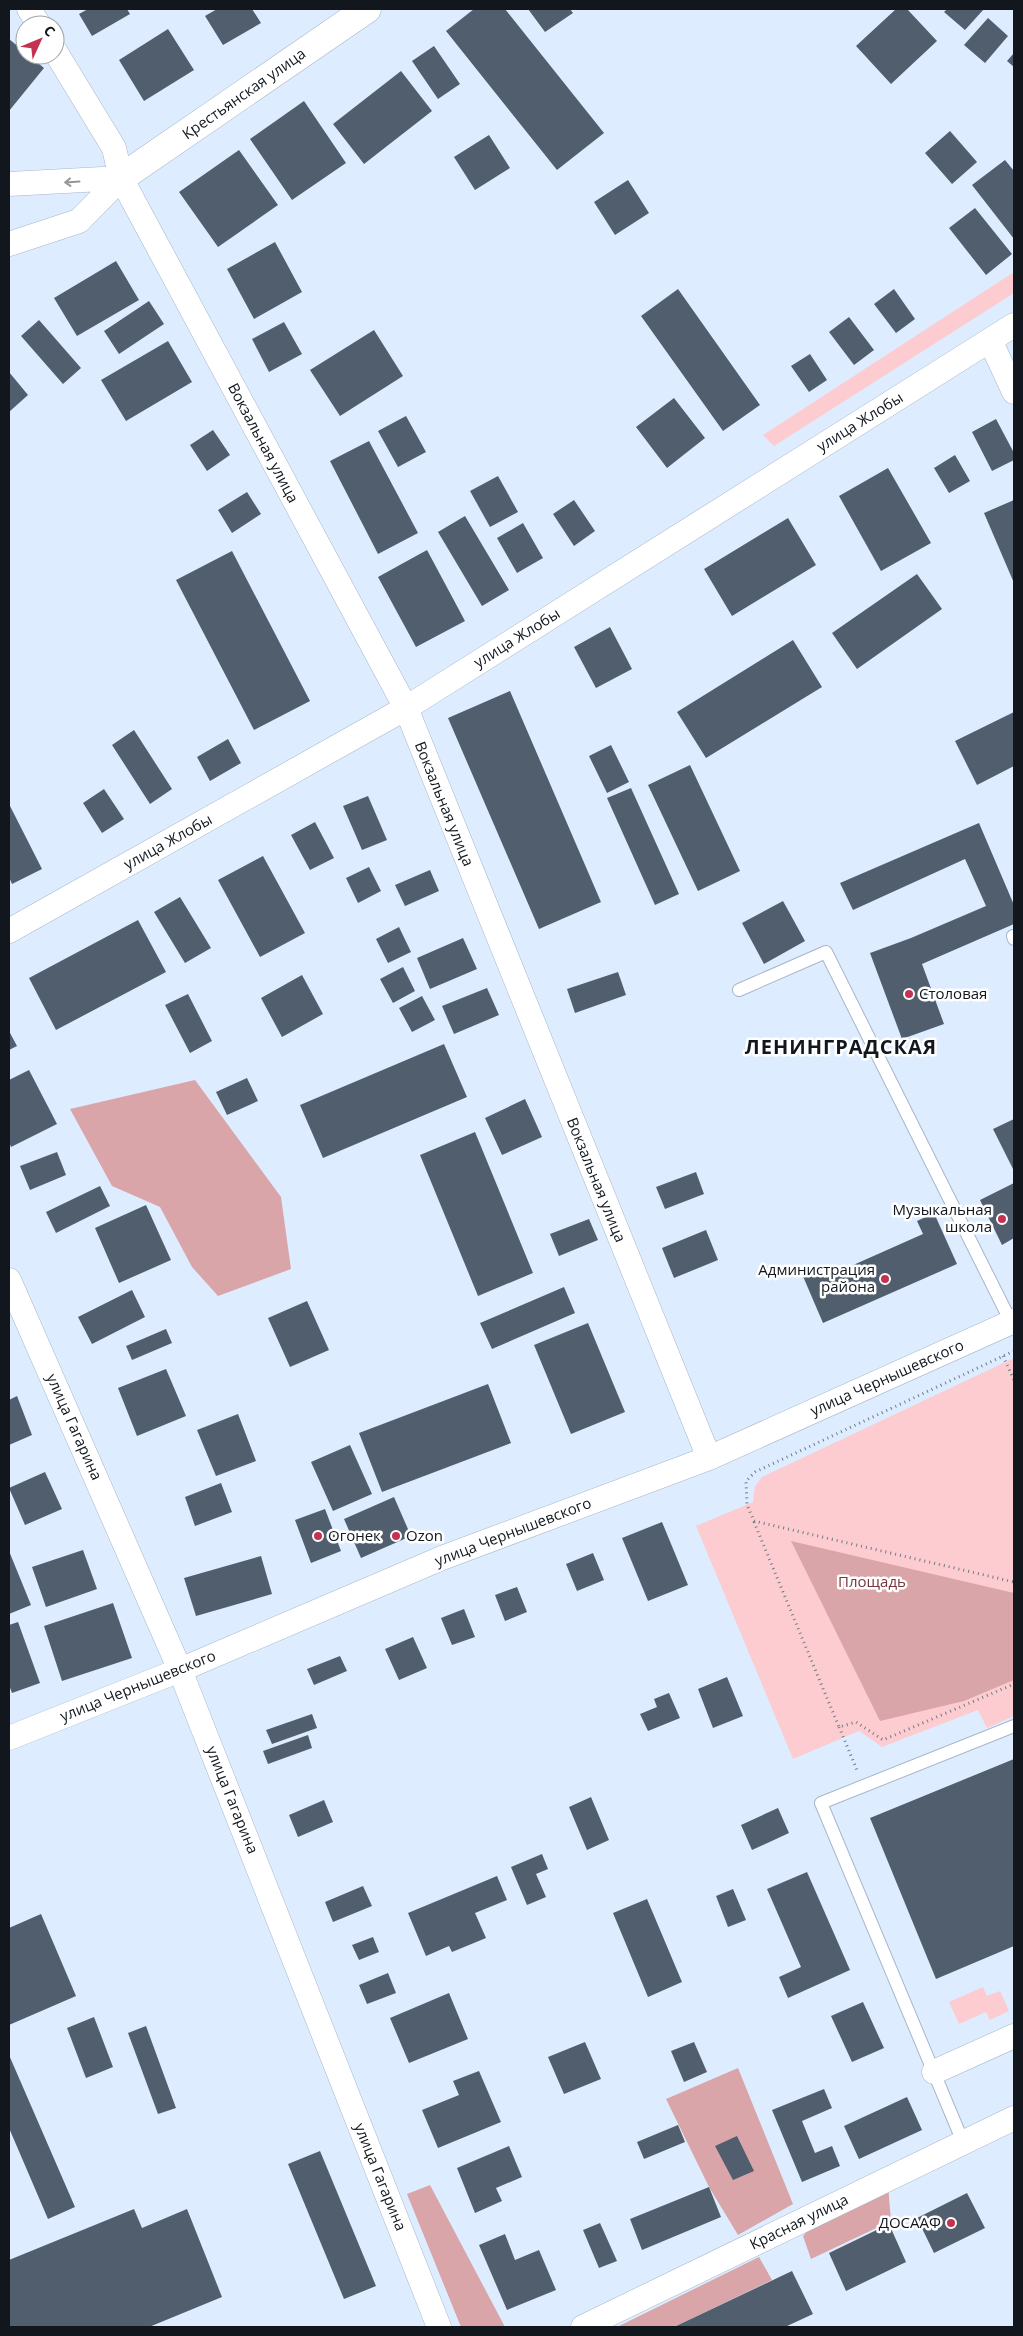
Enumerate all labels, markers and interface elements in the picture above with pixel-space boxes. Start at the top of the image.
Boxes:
north arrow [15,15,65,65]
text: С [40,21,60,40]
street label: Крестьянская улица [178,43,309,143]
one-way arrow [65,177,81,186]
street label: Вокзальная улица [224,379,304,506]
street label: улица Жлобы [813,387,906,456]
street label: улица Жлобы [470,603,563,672]
street label: Вокзальная улица [411,738,479,869]
street label: улица Жлобы [120,809,215,874]
place label: Столовая [919,983,987,1003]
marker: Столовая [903,988,915,1000]
district label: ЛЕНИНГРАДСКАЯ [745,1033,937,1060]
street label: Вокзальная улица [563,1114,631,1245]
place label: Музыкальная школа [893,1199,992,1236]
marker: Музыкальная школа [996,1213,1008,1225]
place label: Администрация района [758,1259,875,1296]
marker: Администрация района [879,1273,891,1285]
street label: улица Чернышевского [807,1334,967,1420]
street label: улица Гагарина [42,1370,107,1483]
street label: улица Чернышевского [432,1492,594,1570]
place label: Огонек [328,1525,381,1545]
place label: Ozon [406,1525,443,1545]
marker: Огонек [312,1530,324,1542]
marker: Ozon [390,1530,402,1542]
park label: Площадь [838,1571,906,1591]
street label: улица Чернышевского [57,1645,218,1725]
street label: улица Гагарина [202,1743,264,1857]
street label: улица Гагарина [350,2120,412,2234]
street label: Красная улица [746,2189,851,2254]
place label: ДОСААФ [879,2212,941,2232]
marker: ДОСААФ [945,2217,957,2229]

